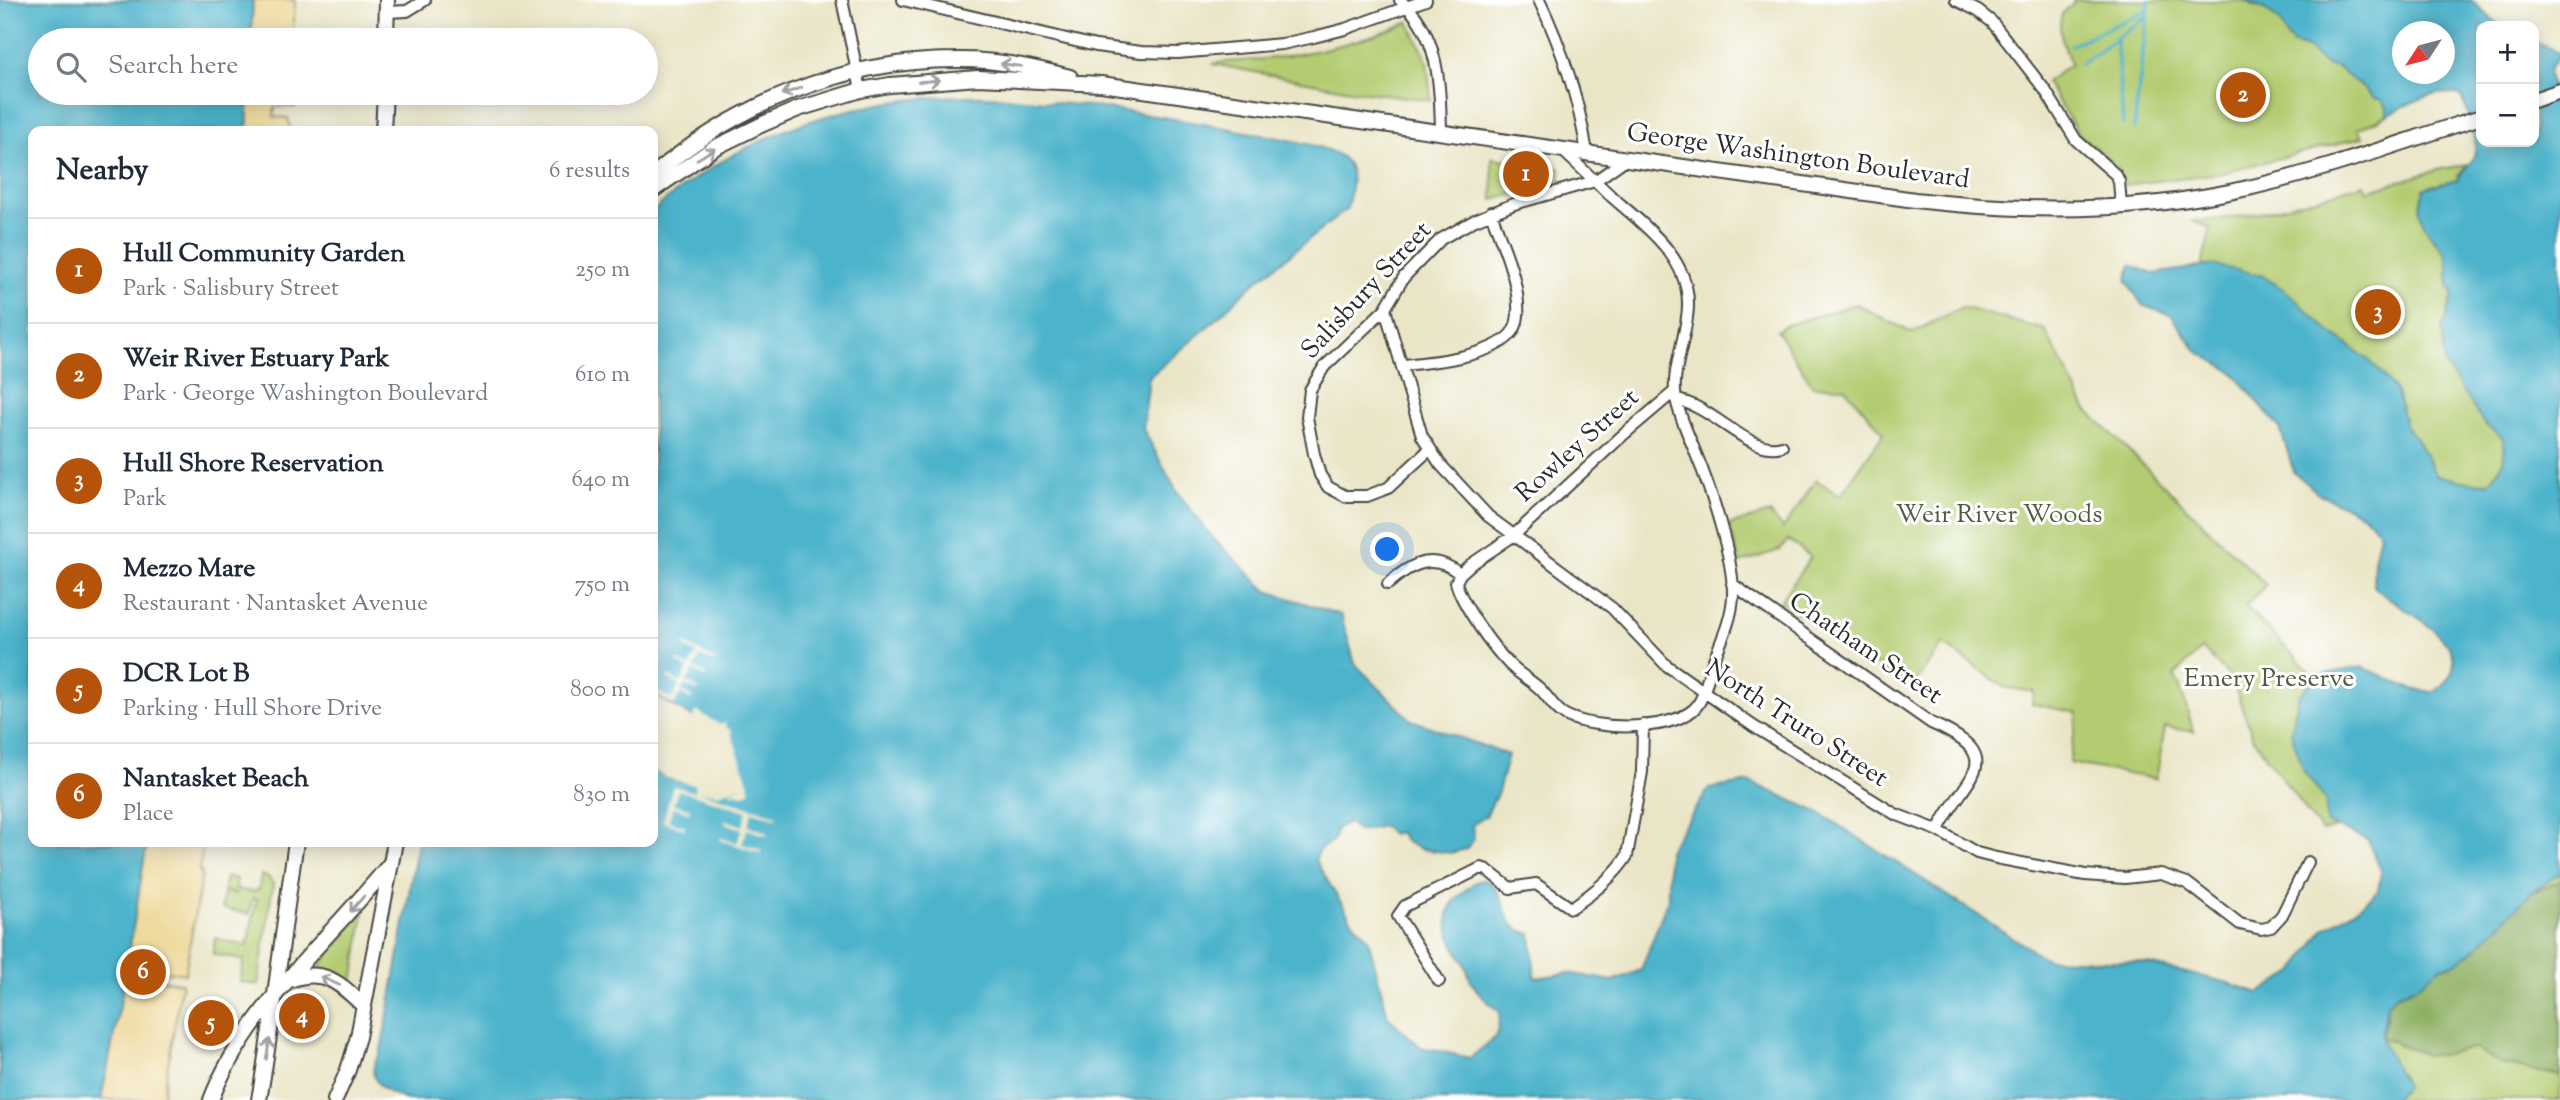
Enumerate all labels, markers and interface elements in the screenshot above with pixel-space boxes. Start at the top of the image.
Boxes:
north arrow [2392,21,2455,84]
map controls [2476,21,2539,147]
button: + [2476,21,2539,84]
search box [28,28,658,105]
icon: search [52,48,90,86]
text: Search here [108,48,238,85]
one-way arrow [1000,58,1023,71]
pin: 2 [2220,69,2266,121]
one-way arrow [917,74,939,87]
button: − [2476,84,2539,147]
one-way arrow [781,86,803,99]
street label: George Washington Boulevard [1624,115,1972,199]
one-way arrow [695,146,715,160]
pin: 1 [1503,148,1549,200]
text: Nearby [56,150,148,193]
text: 6 results [549,155,630,188]
street label: Salisbury Street [1293,214,1441,368]
text: Hull Community Garden [123,236,405,273]
text: 1 [75,254,83,287]
text: 250 m [575,254,630,287]
text: Park · Salisbury Street [123,273,339,306]
pin: 3 [2355,286,2401,338]
text: Weir River Estuary Park [123,341,390,378]
text: 2 [74,359,84,392]
text: 610 m [575,359,630,392]
text: Park · George Washington Boulevard [123,378,488,411]
street label: Rowley Street [1508,380,1648,512]
text: Hull Shore Reservation [123,446,384,483]
text: 3 [74,464,84,497]
text: 640 m [572,464,630,497]
text: Park [123,483,167,516]
park label: Weir River Woods [1896,497,2102,534]
your location [1370,532,1404,566]
text: Mezzo Mare [123,551,255,588]
text: 4 [73,569,85,602]
text: 750 m [575,569,630,602]
street label: Chatham Street [1781,584,1949,714]
text: Restaurant · Nantasket Avenue [123,588,428,621]
street label: North Truro Street [1697,651,1895,797]
text: DCR Lot B [123,656,249,693]
park label: Emery Preserve [2184,661,2354,698]
text: 5 [75,674,83,707]
text: 800 m [570,674,630,707]
text: Parking · Hull Shore Drive [123,693,382,726]
text: Nantasket Beach [123,761,309,798]
text: 6 [73,779,85,812]
text: 830 m [573,779,630,812]
text: Place [123,798,174,831]
one-way arrow [349,894,365,912]
pin: 6 [120,946,166,998]
one-way arrow [320,974,341,987]
pin: 4 [279,990,325,1042]
pin: 5 [188,997,234,1049]
one-way arrow [262,1038,275,1061]

